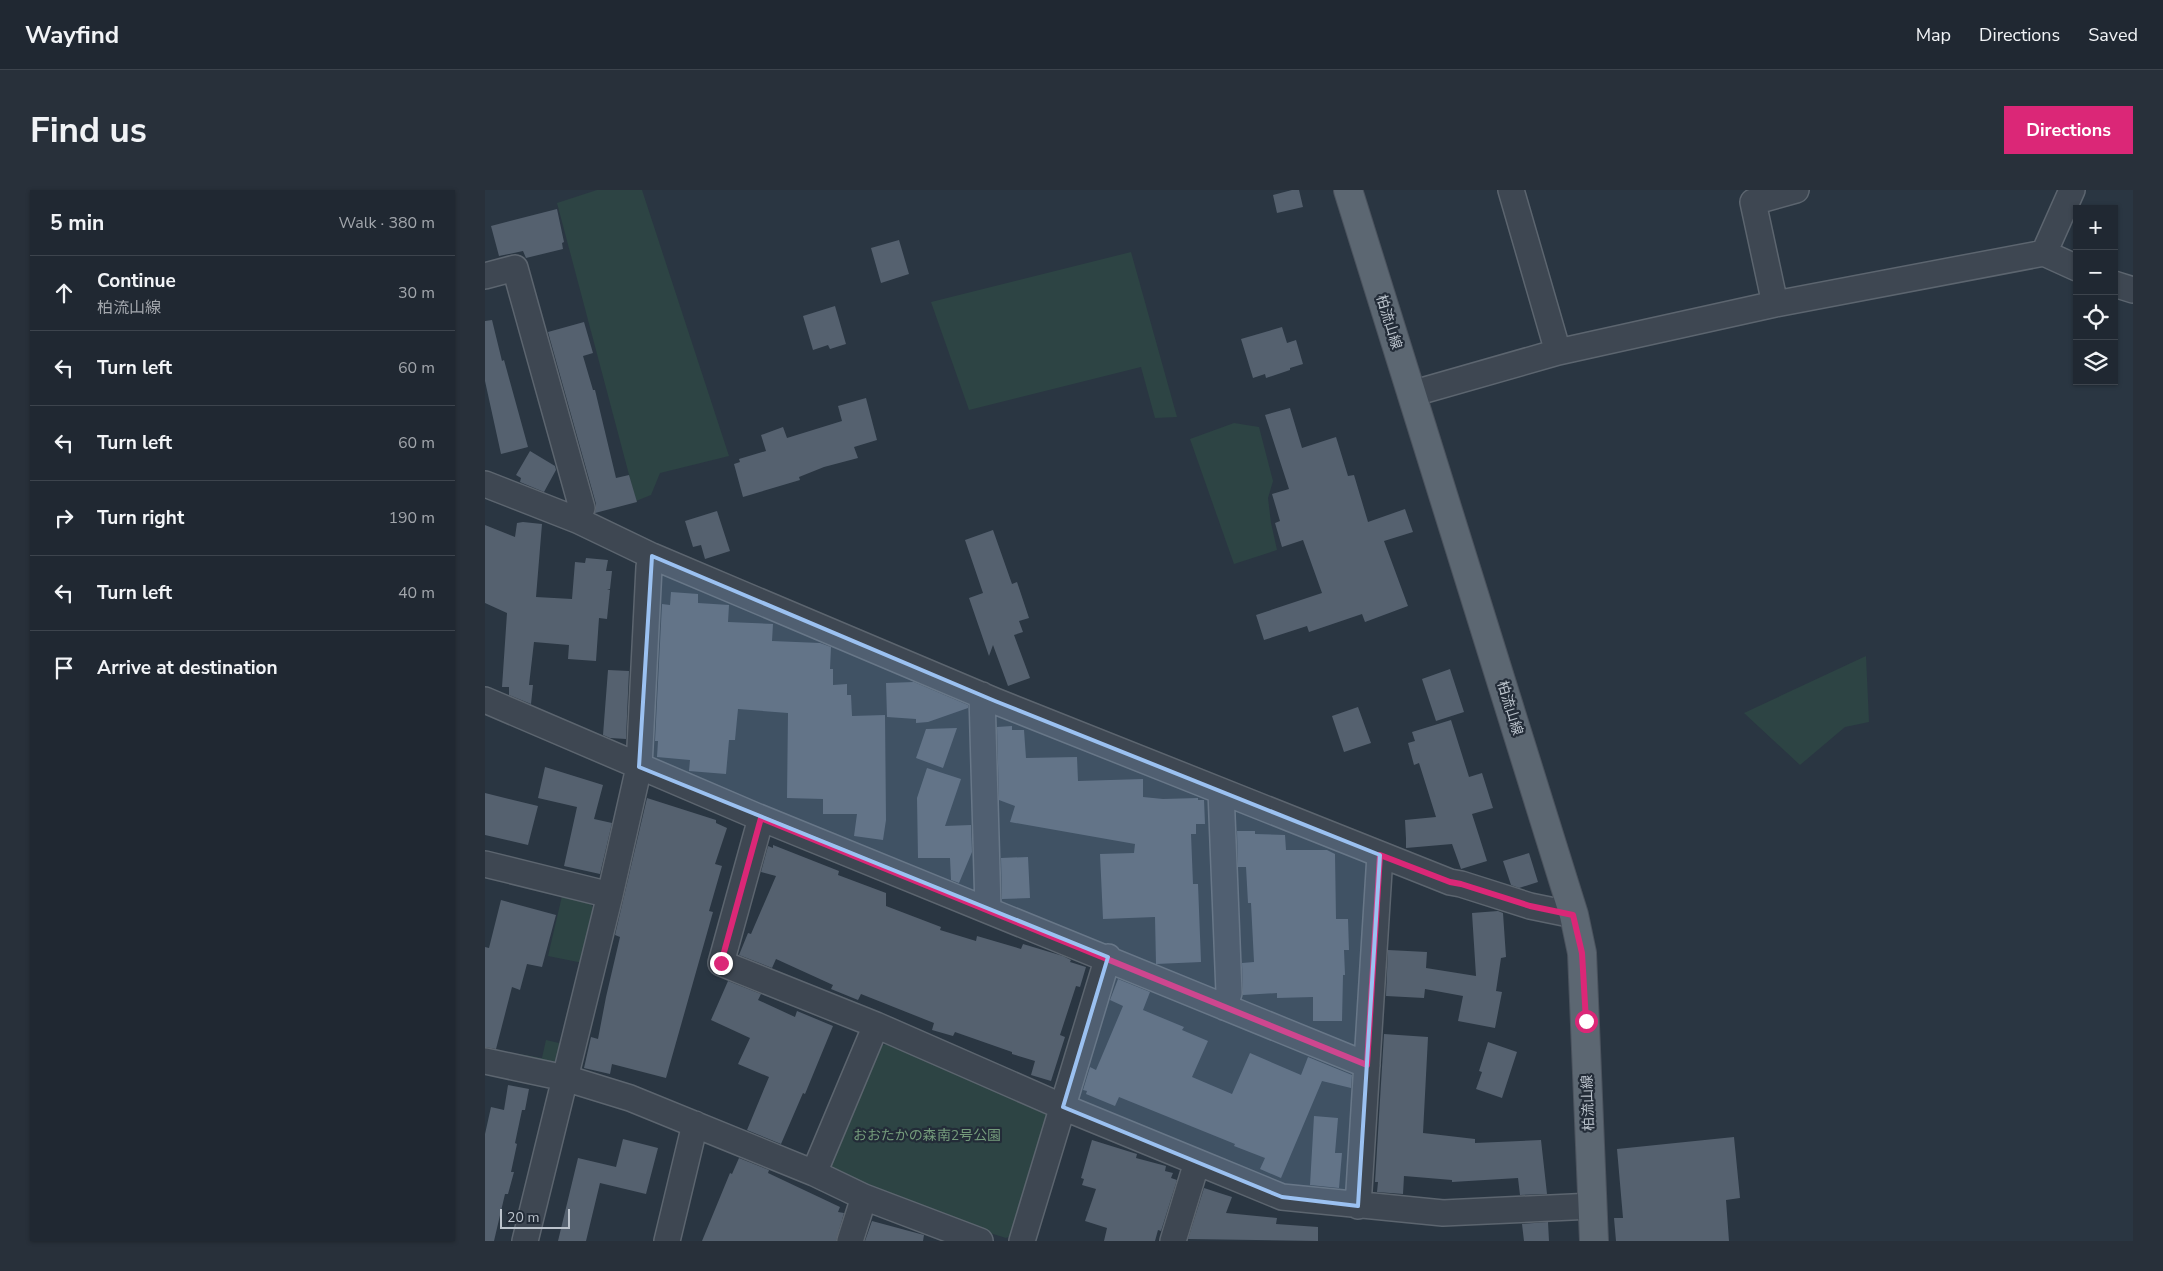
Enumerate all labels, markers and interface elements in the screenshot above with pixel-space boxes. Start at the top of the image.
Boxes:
text: Wayfind [25,19,119,51]
text: Map [1916,23,1951,47]
text: Directions [1979,23,2060,47]
text: Saved [2088,23,2138,47]
button: Directions [2004,106,2133,154]
text: Find us [30,107,147,154]
map controls [2073,205,2118,385]
button: + [2073,205,2118,250]
text: 5 min [50,209,104,237]
text: Walk · 380 m [339,212,435,234]
button: − [2073,250,2118,295]
text: Continue [97,268,176,294]
icon: ahead [50,279,78,307]
text: 30 m [398,282,435,304]
street label: 柏流山線 [1372,292,1406,352]
button: locate [2073,295,2118,340]
text: 柏流山線 [97,297,161,319]
button: layers [2073,340,2118,385]
icon: left [50,354,78,382]
text: Turn left [97,355,172,381]
text: 60 m [398,357,435,379]
icon: left [50,429,78,457]
text: Turn left [97,430,172,456]
text: 60 m [398,432,435,454]
icon: right [50,504,78,532]
text: Turn right [97,505,184,531]
text: 190 m [388,507,435,529]
icon: left [50,579,78,607]
text: Turn left [97,580,172,606]
text: 40 m [398,582,435,604]
icon: arrive [50,654,78,682]
text: Arrive at destination [97,655,278,681]
street label: 柏流山線 [1493,678,1527,738]
route end [710,952,733,975]
route start [1575,1010,1598,1033]
street label: 柏流山線 [1578,1075,1598,1131]
park label: おおたかの森南2号公園 [853,1126,1001,1145]
scale bar [500,1206,570,1229]
text: 20 m [507,1208,539,1227]

